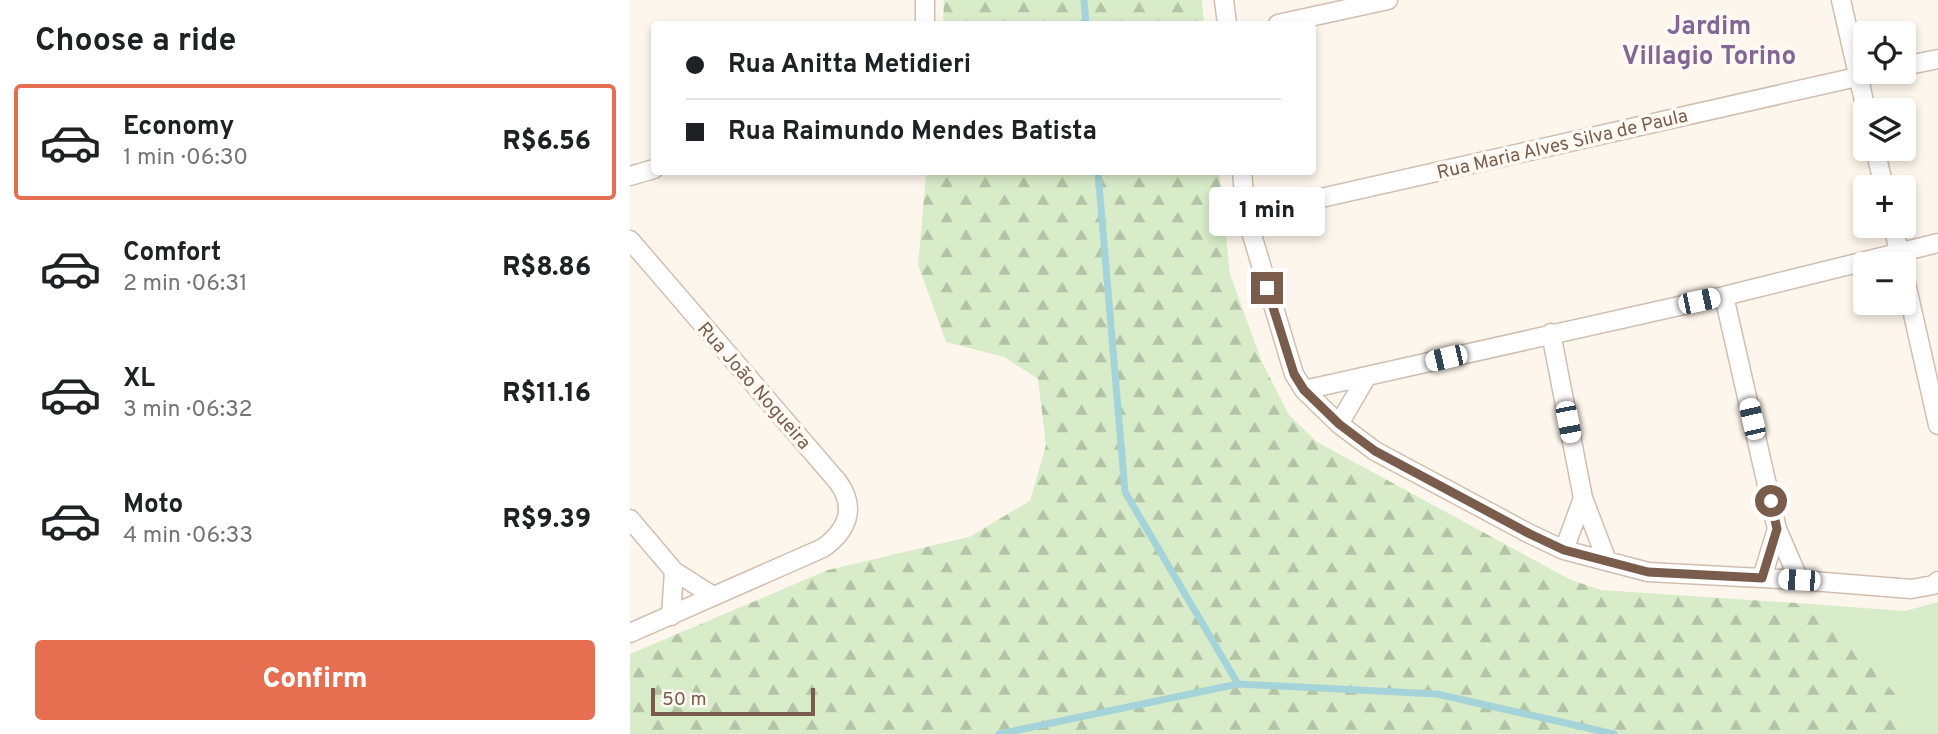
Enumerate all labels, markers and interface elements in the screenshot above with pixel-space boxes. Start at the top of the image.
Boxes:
district label: Jardim Villagio Torino [1622,11,1796,74]
map controls [1853,21,1916,315]
button: locate [1853,21,1916,84]
text: Choose a ride [35,22,236,62]
text: Rua Anitta Metidieri [728,49,971,82]
button: layers [1853,98,1916,161]
street label: Rua Maria Alves Silva de Paula [1435,104,1690,186]
icon: car [39,111,102,174]
text: Economy [123,111,234,144]
text: Rua Raimundo Mendes Batista [728,116,1097,149]
text: R$6.56 [503,126,591,159]
text: 1 min · 06:30 [123,144,248,173]
button: + [1853,175,1916,238]
callout: 1 min [1209,187,1325,236]
text: 1 min [1239,197,1295,226]
icon: car [39,237,102,300]
text: Comfort [123,237,221,270]
text: R$8.86 [502,252,591,285]
button: − [1853,252,1916,315]
text: 2 min · 06:31 [123,270,248,299]
route end [1251,272,1283,304]
car [1677,286,1722,316]
street label: Rua João Nogueira [691,318,816,455]
car [1424,343,1469,373]
icon: car [39,363,102,426]
text: XL [123,363,155,396]
text: R$11.16 [502,378,591,411]
text: 3 min · 06:32 [123,396,252,425]
car [1738,396,1767,442]
car [1554,399,1583,445]
route start [1755,485,1787,517]
icon: car [39,489,102,552]
text: Moto [123,489,183,522]
text: R$9.39 [503,504,591,537]
text: 4 min · 06:33 [123,522,253,551]
car [1778,568,1821,592]
button: Confirm [35,640,595,720]
scale bar [651,685,816,717]
text: 50 m [662,688,707,712]

